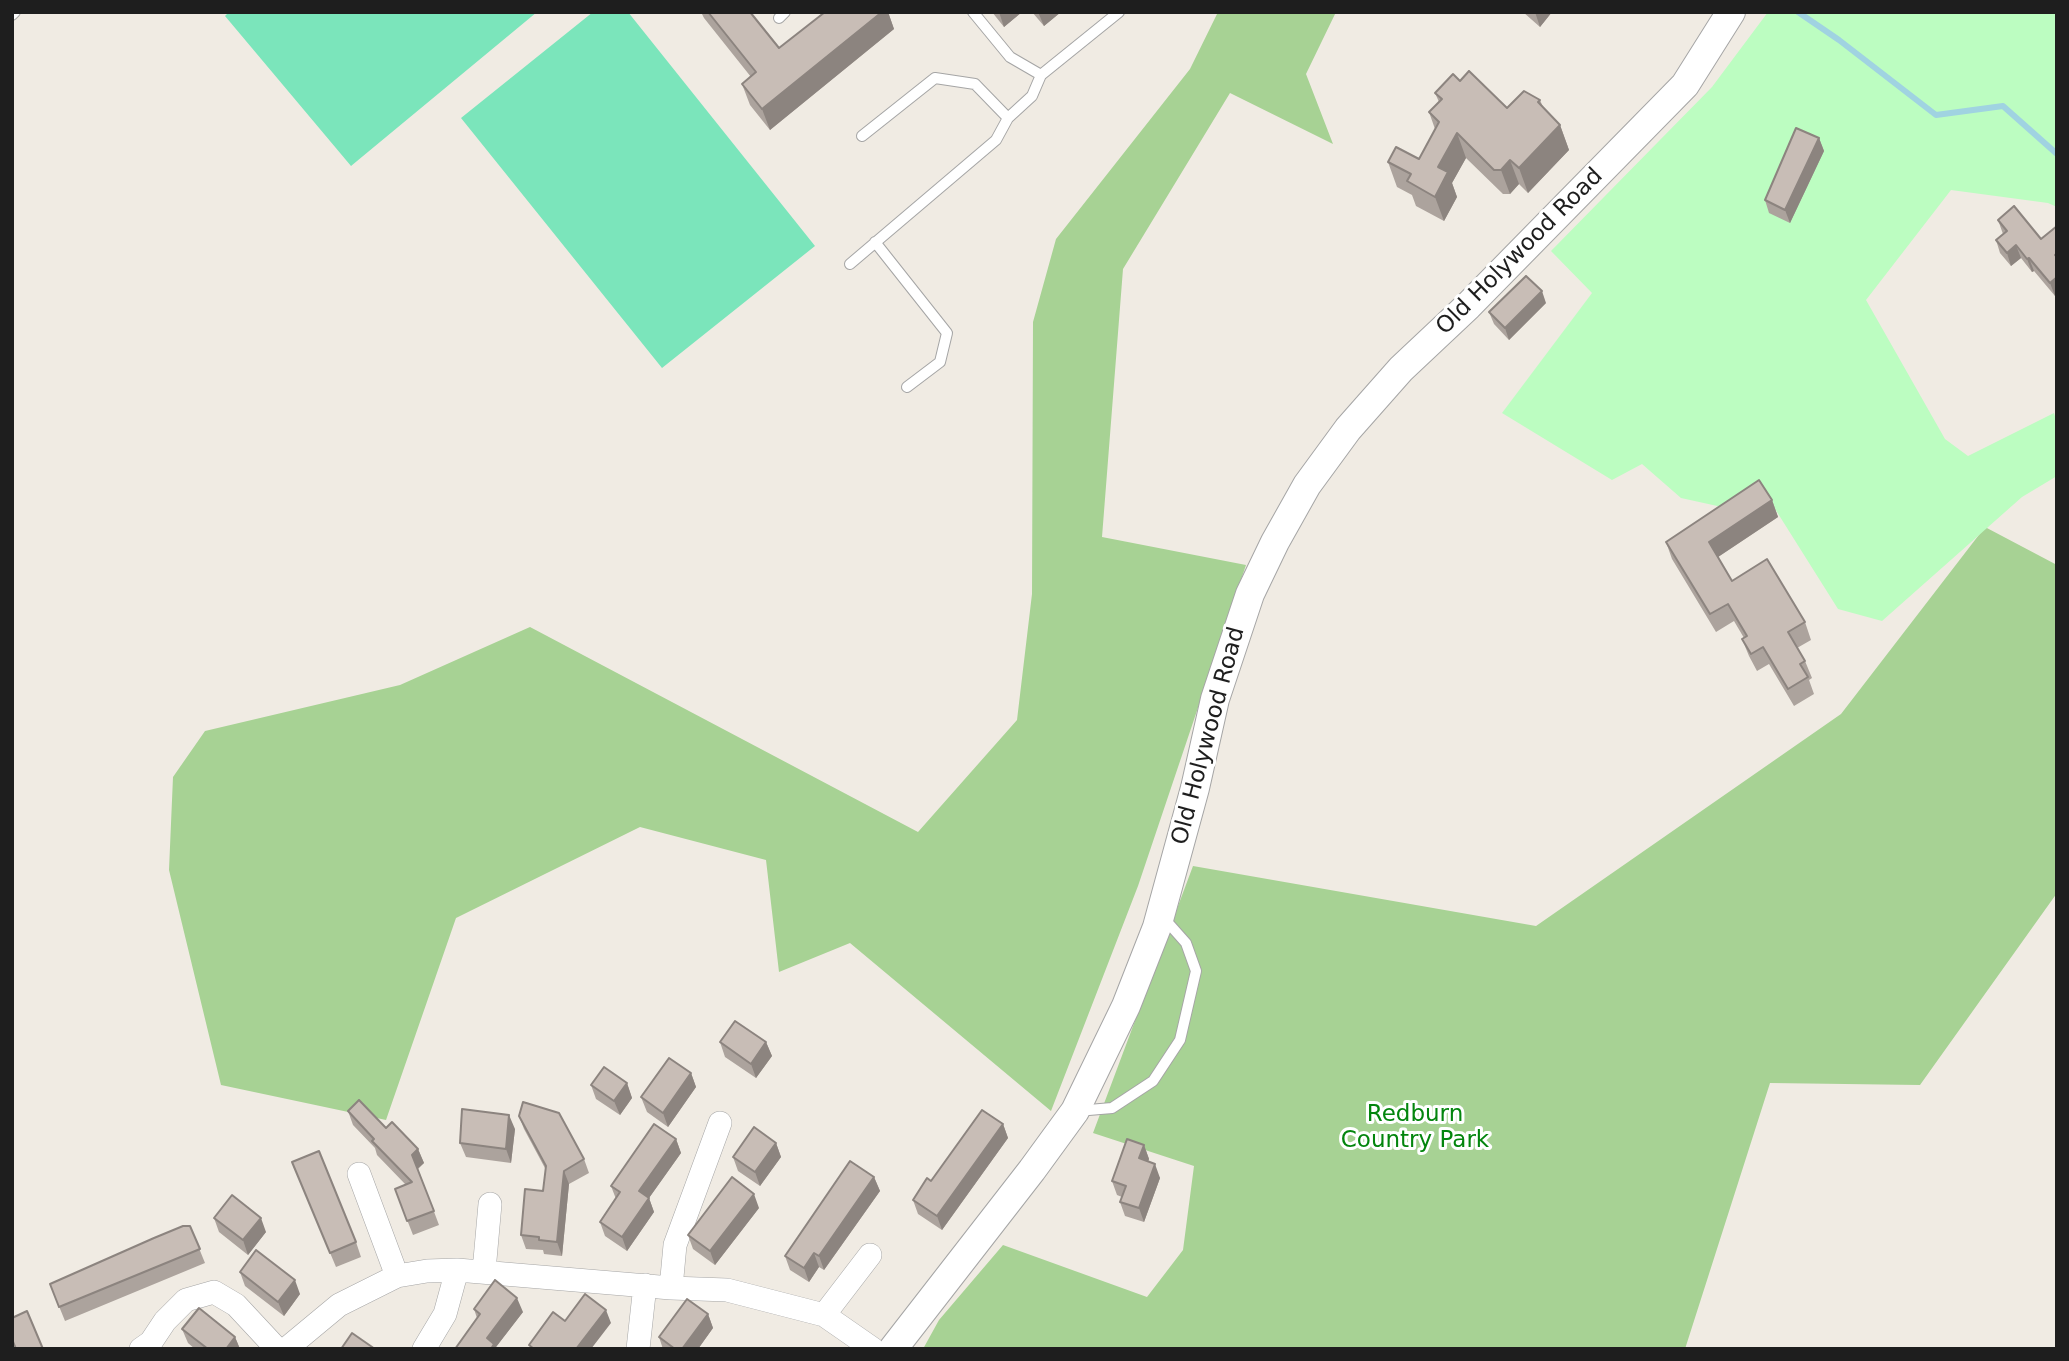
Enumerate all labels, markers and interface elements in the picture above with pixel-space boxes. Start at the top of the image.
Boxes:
street label: Old Holywood Road [1431,163,1609,341]
street label: Old Holywood Road [1167,624,1251,848]
park label: Redburn Country Park [1341,1101,1489,1155]

